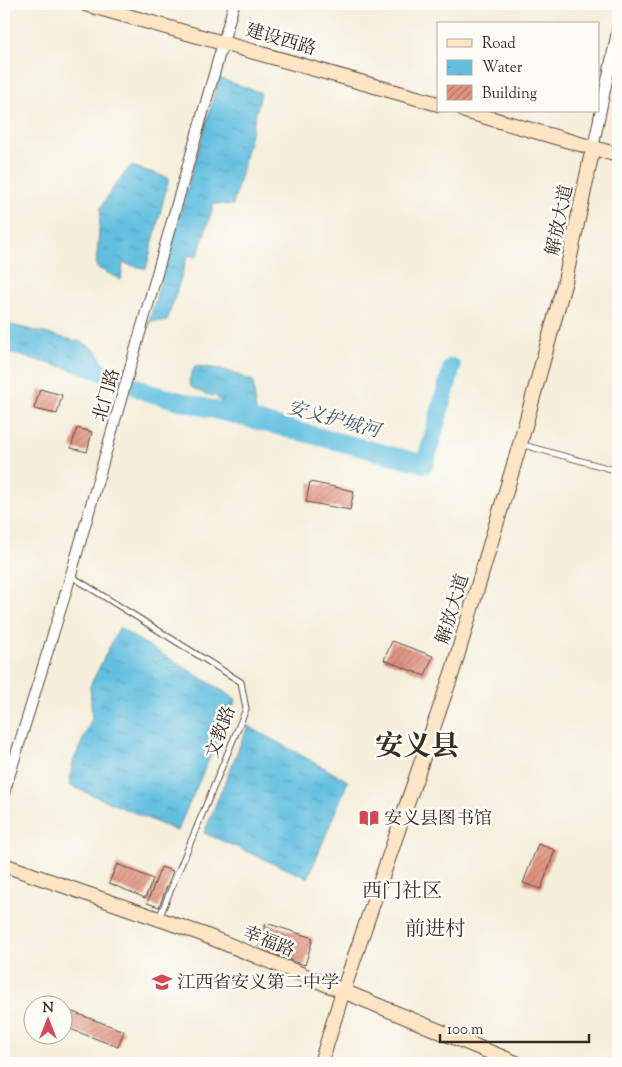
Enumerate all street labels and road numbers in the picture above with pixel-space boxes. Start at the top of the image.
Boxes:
street label: 建设西路 [242,19,319,63]
street label: 解放大道 [541,182,581,258]
street label: 北门路 [88,366,128,425]
street label: 解放大道 [431,571,477,648]
street label: 文教路 [200,703,243,763]
street label: 幸福路 [238,921,298,965]

